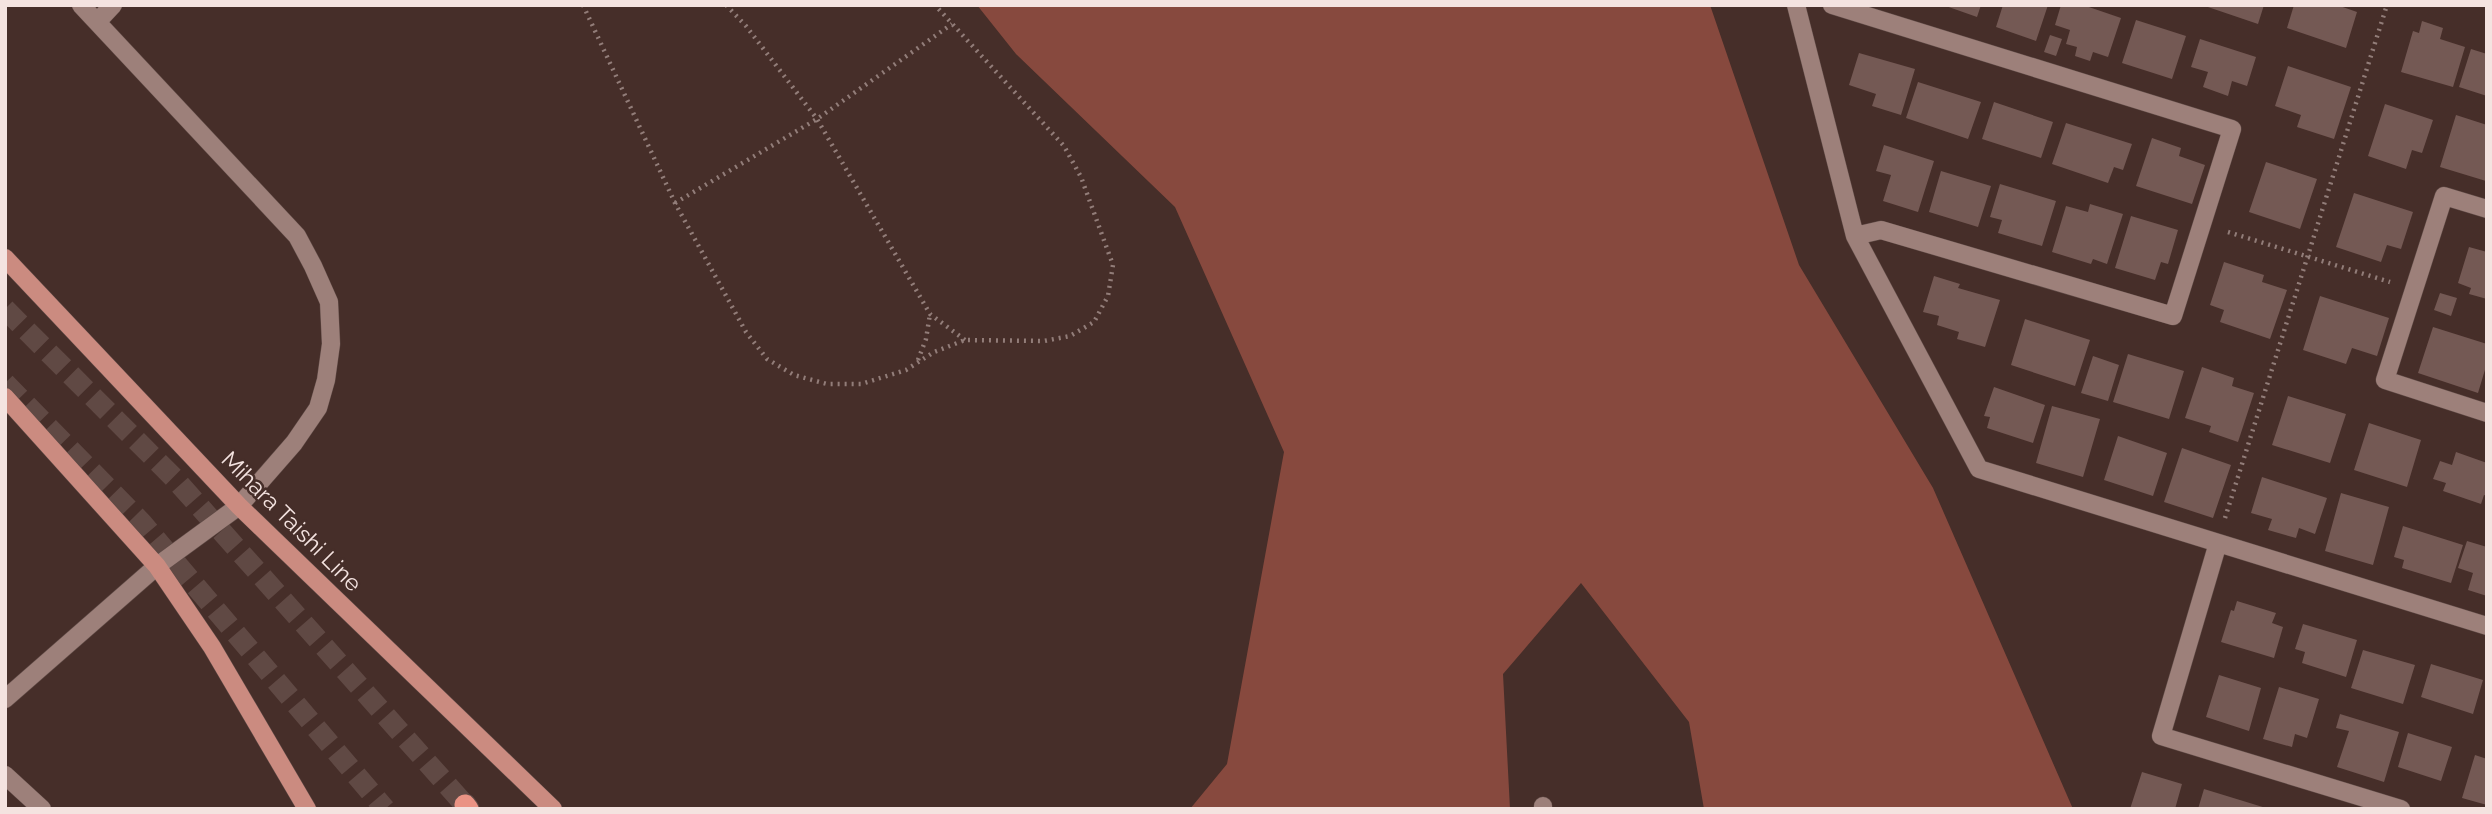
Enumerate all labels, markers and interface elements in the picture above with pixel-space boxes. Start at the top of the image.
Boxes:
street label: Mihara Taishi Line [216,445,368,597]

